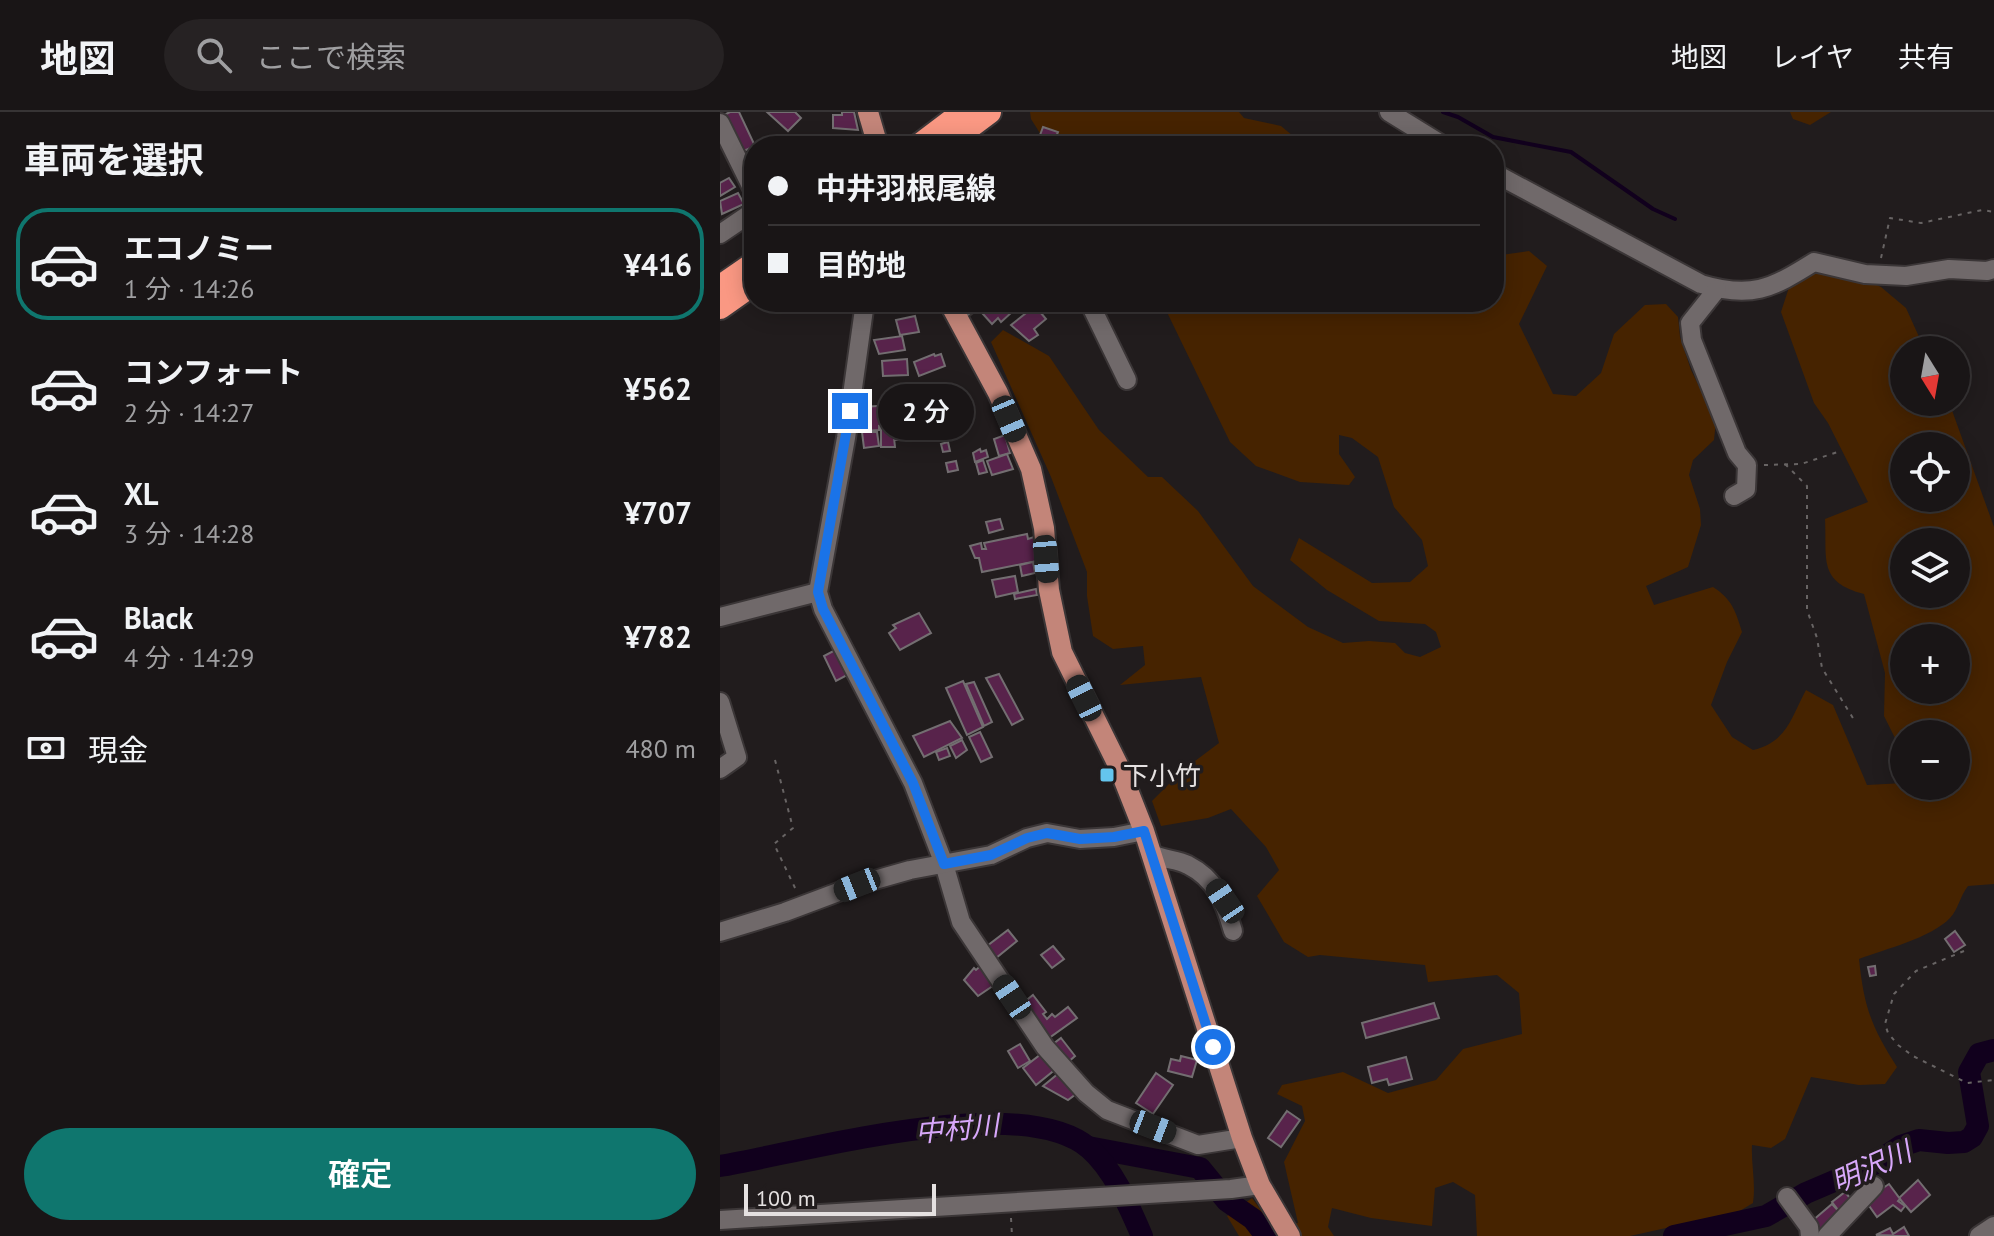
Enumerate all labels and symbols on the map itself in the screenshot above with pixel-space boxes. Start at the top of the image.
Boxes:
north arrow [1890,336,1970,416]
callout: 2 分 [878,383,974,439]
car [989,392,1029,446]
route end [832,393,868,429]
car [1032,534,1060,584]
car [1063,671,1105,725]
place label: 下小竹 [1123,759,1201,792]
marker: 下小竹 [1098,766,1116,784]
car [830,865,884,905]
car [1202,874,1248,928]
car [989,970,1035,1024]
route start [1195,1029,1231,1065]
water label: 中村川 [914,1106,1003,1150]
car [1126,1107,1180,1147]
water label: 明沢川 [1825,1131,1920,1200]
scale bar [744,1180,936,1216]

